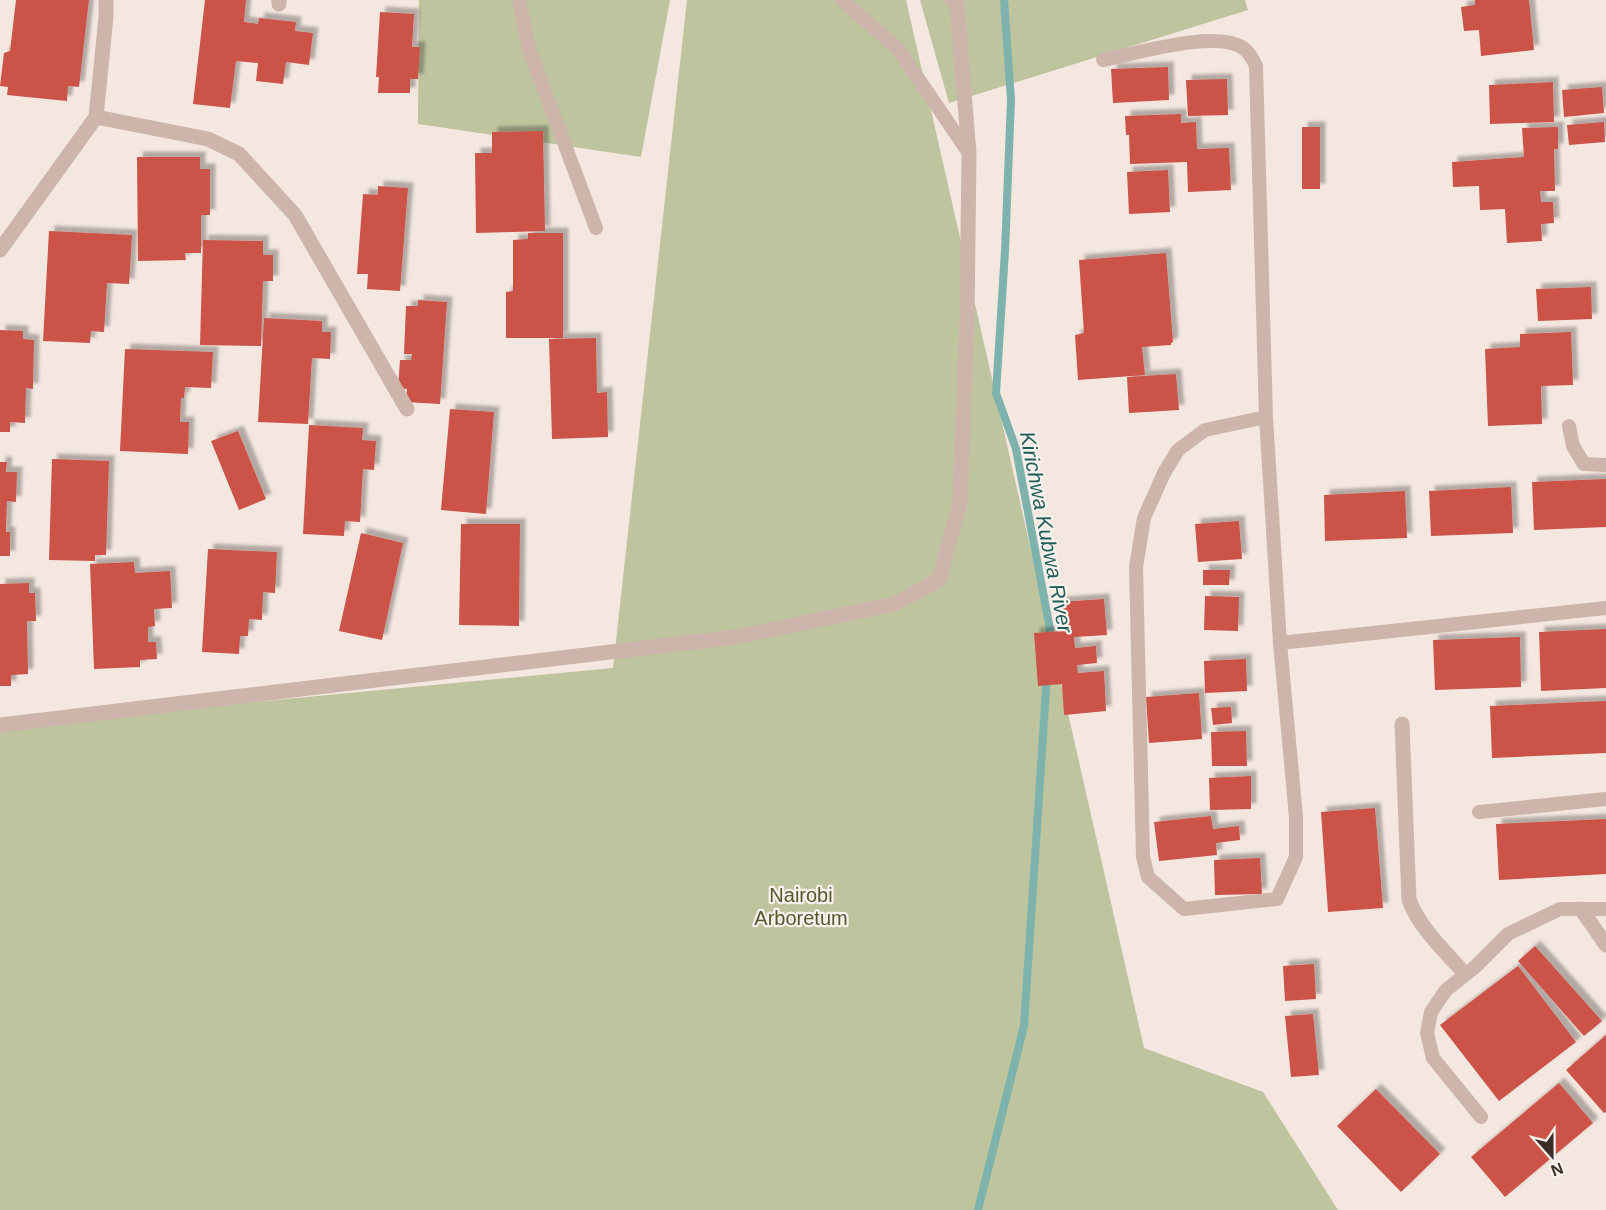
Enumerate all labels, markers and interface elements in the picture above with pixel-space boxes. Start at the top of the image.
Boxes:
water label: Kirichwa Kubwa River [1016,429,1077,635]
park label: Nairobi Arboretum [754,884,848,929]
north arrow [1522,1126,1582,1186]
text: N [1549,1160,1566,1180]

